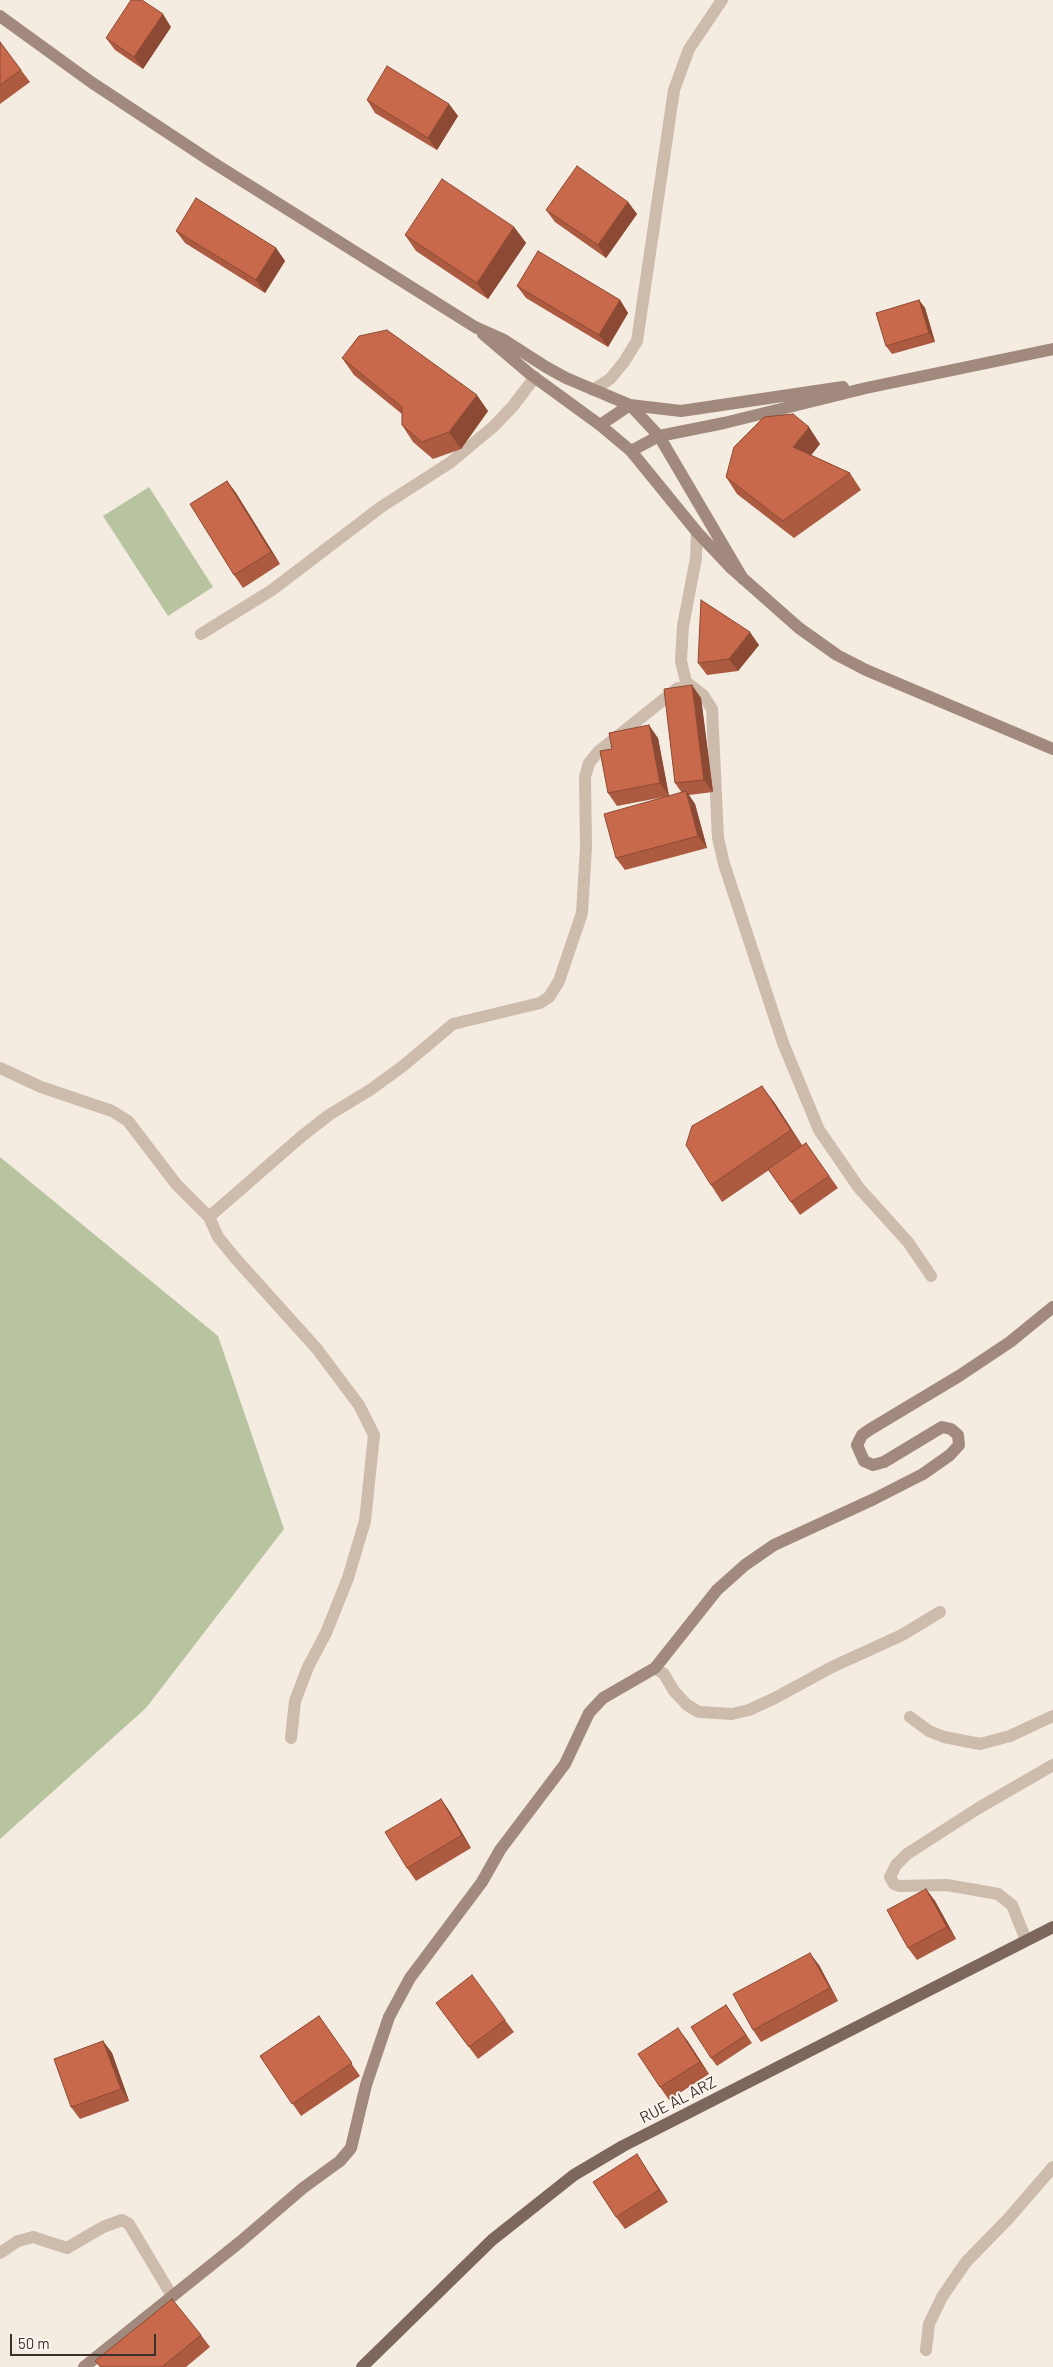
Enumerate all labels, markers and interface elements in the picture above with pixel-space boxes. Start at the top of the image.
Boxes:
street label: RUE AL ARZ [637,2073,719,2127]
scale bar [12,2324,159,2356]
text: 50 m [18,2334,50,2352]

